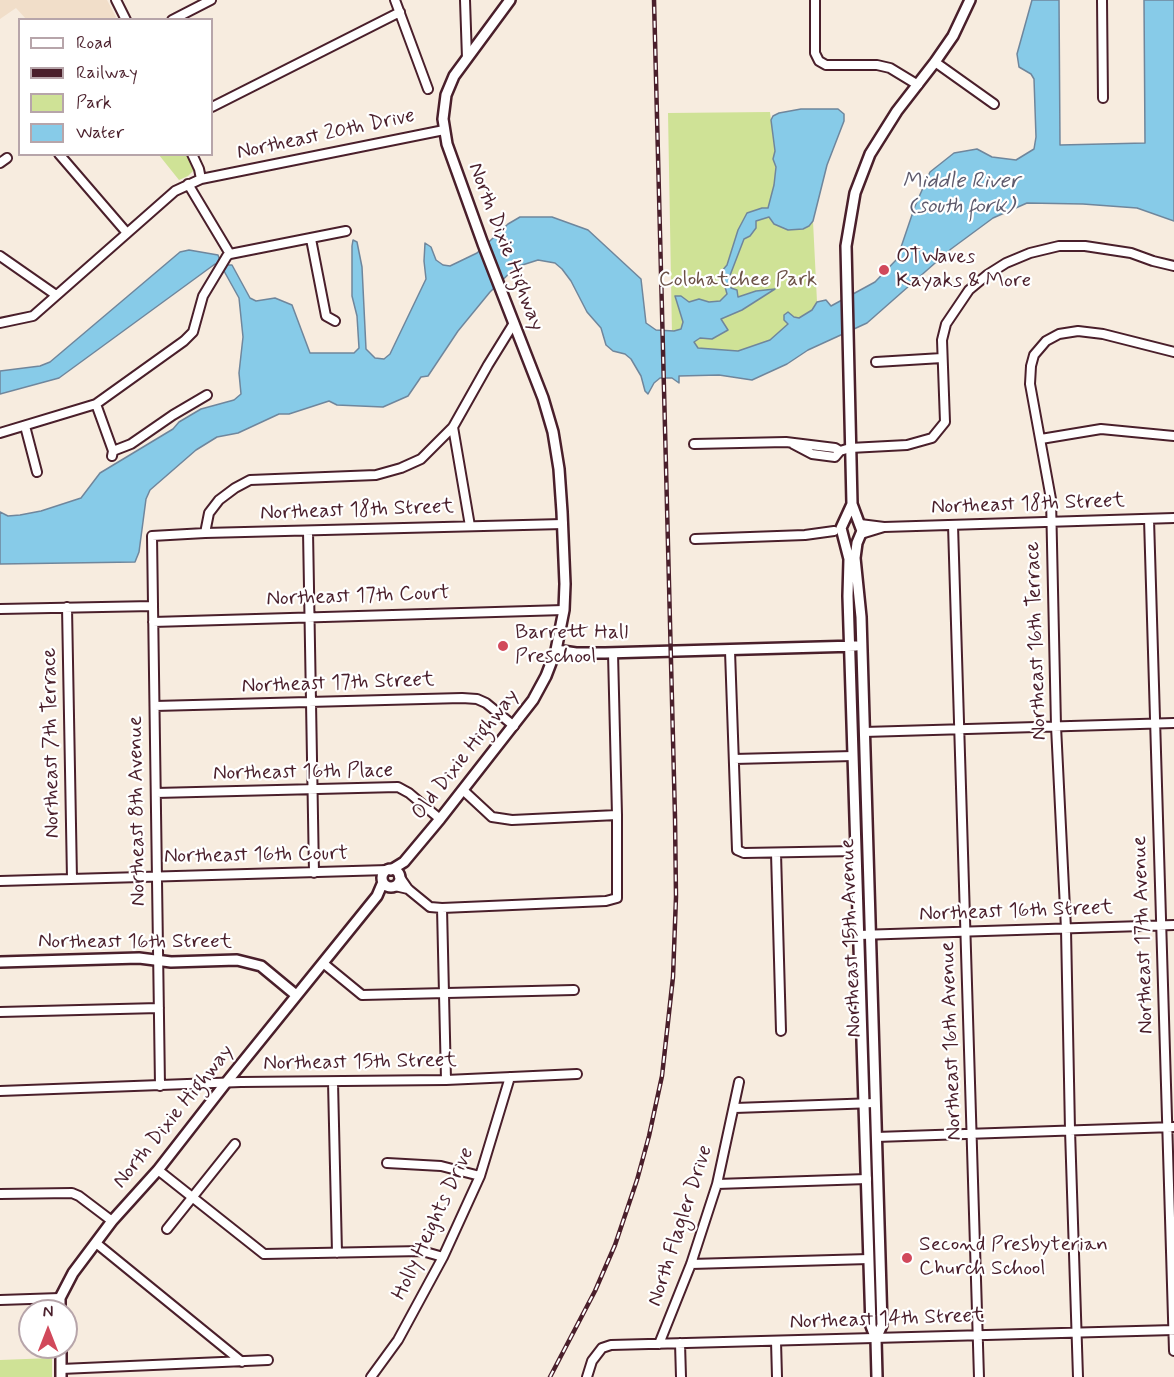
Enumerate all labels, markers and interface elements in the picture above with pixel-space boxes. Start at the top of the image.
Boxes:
legend [18,18,213,156]
text: Road [76,31,112,55]
text: Railway [76,61,138,85]
text: Park [76,91,112,115]
street label: Northeast 20th Drive [235,104,417,166]
text: Water [76,121,124,145]
street label: North Dixie Highway [461,159,549,335]
water label: Middle River (south fork) [902,169,1020,220]
place label: OTWaves Kayaks & More [896,245,1031,295]
marker: OTWaves Kayaks & More [877,263,891,277]
park label: Colohatchee Park [659,268,817,294]
street label: Northeast 18th Street [931,489,1125,521]
street label: Northeast 18th Street [260,495,454,527]
street label: Northeast 16th Terrace [1021,541,1053,741]
street label: Northeast 17th Court [266,581,450,613]
place label: Barrett Hall Preschool [515,621,628,671]
marker: Barrett Hall Preschool [496,639,510,653]
street label: Northeast 7th Terrace [38,647,66,839]
street label: Northeast 17th Street [241,668,435,700]
street label: Old Dixie Highway [407,684,525,826]
street label: Northeast 8th Avenue [124,716,152,906]
street label: Northeast 16th Place [213,759,393,787]
street label: Northeast 17th Avenue [1128,835,1160,1035]
street label: Northeast 15th Avenue [836,838,868,1038]
street label: Northeast 16th Court [164,842,348,870]
street label: Northeast 16th Street [919,896,1113,928]
street label: Northeast 16th Street [38,930,232,956]
street label: Northeast 16th Avenue [936,941,968,1141]
street label: North Dixie Highway [108,1040,240,1194]
street label: Northeast 15th Street [263,1049,457,1077]
street label: North Flagler Drive [643,1142,719,1310]
street label: Holly Heights Drive [388,1144,480,1304]
place label: Second Presbyterian Church School [919,1233,1108,1283]
marker: Second Presbyterian Church School [900,1251,914,1265]
north arrow [18,1299,78,1359]
text: N [43,1302,53,1323]
street label: Northeast 14th Street [789,1304,985,1336]

